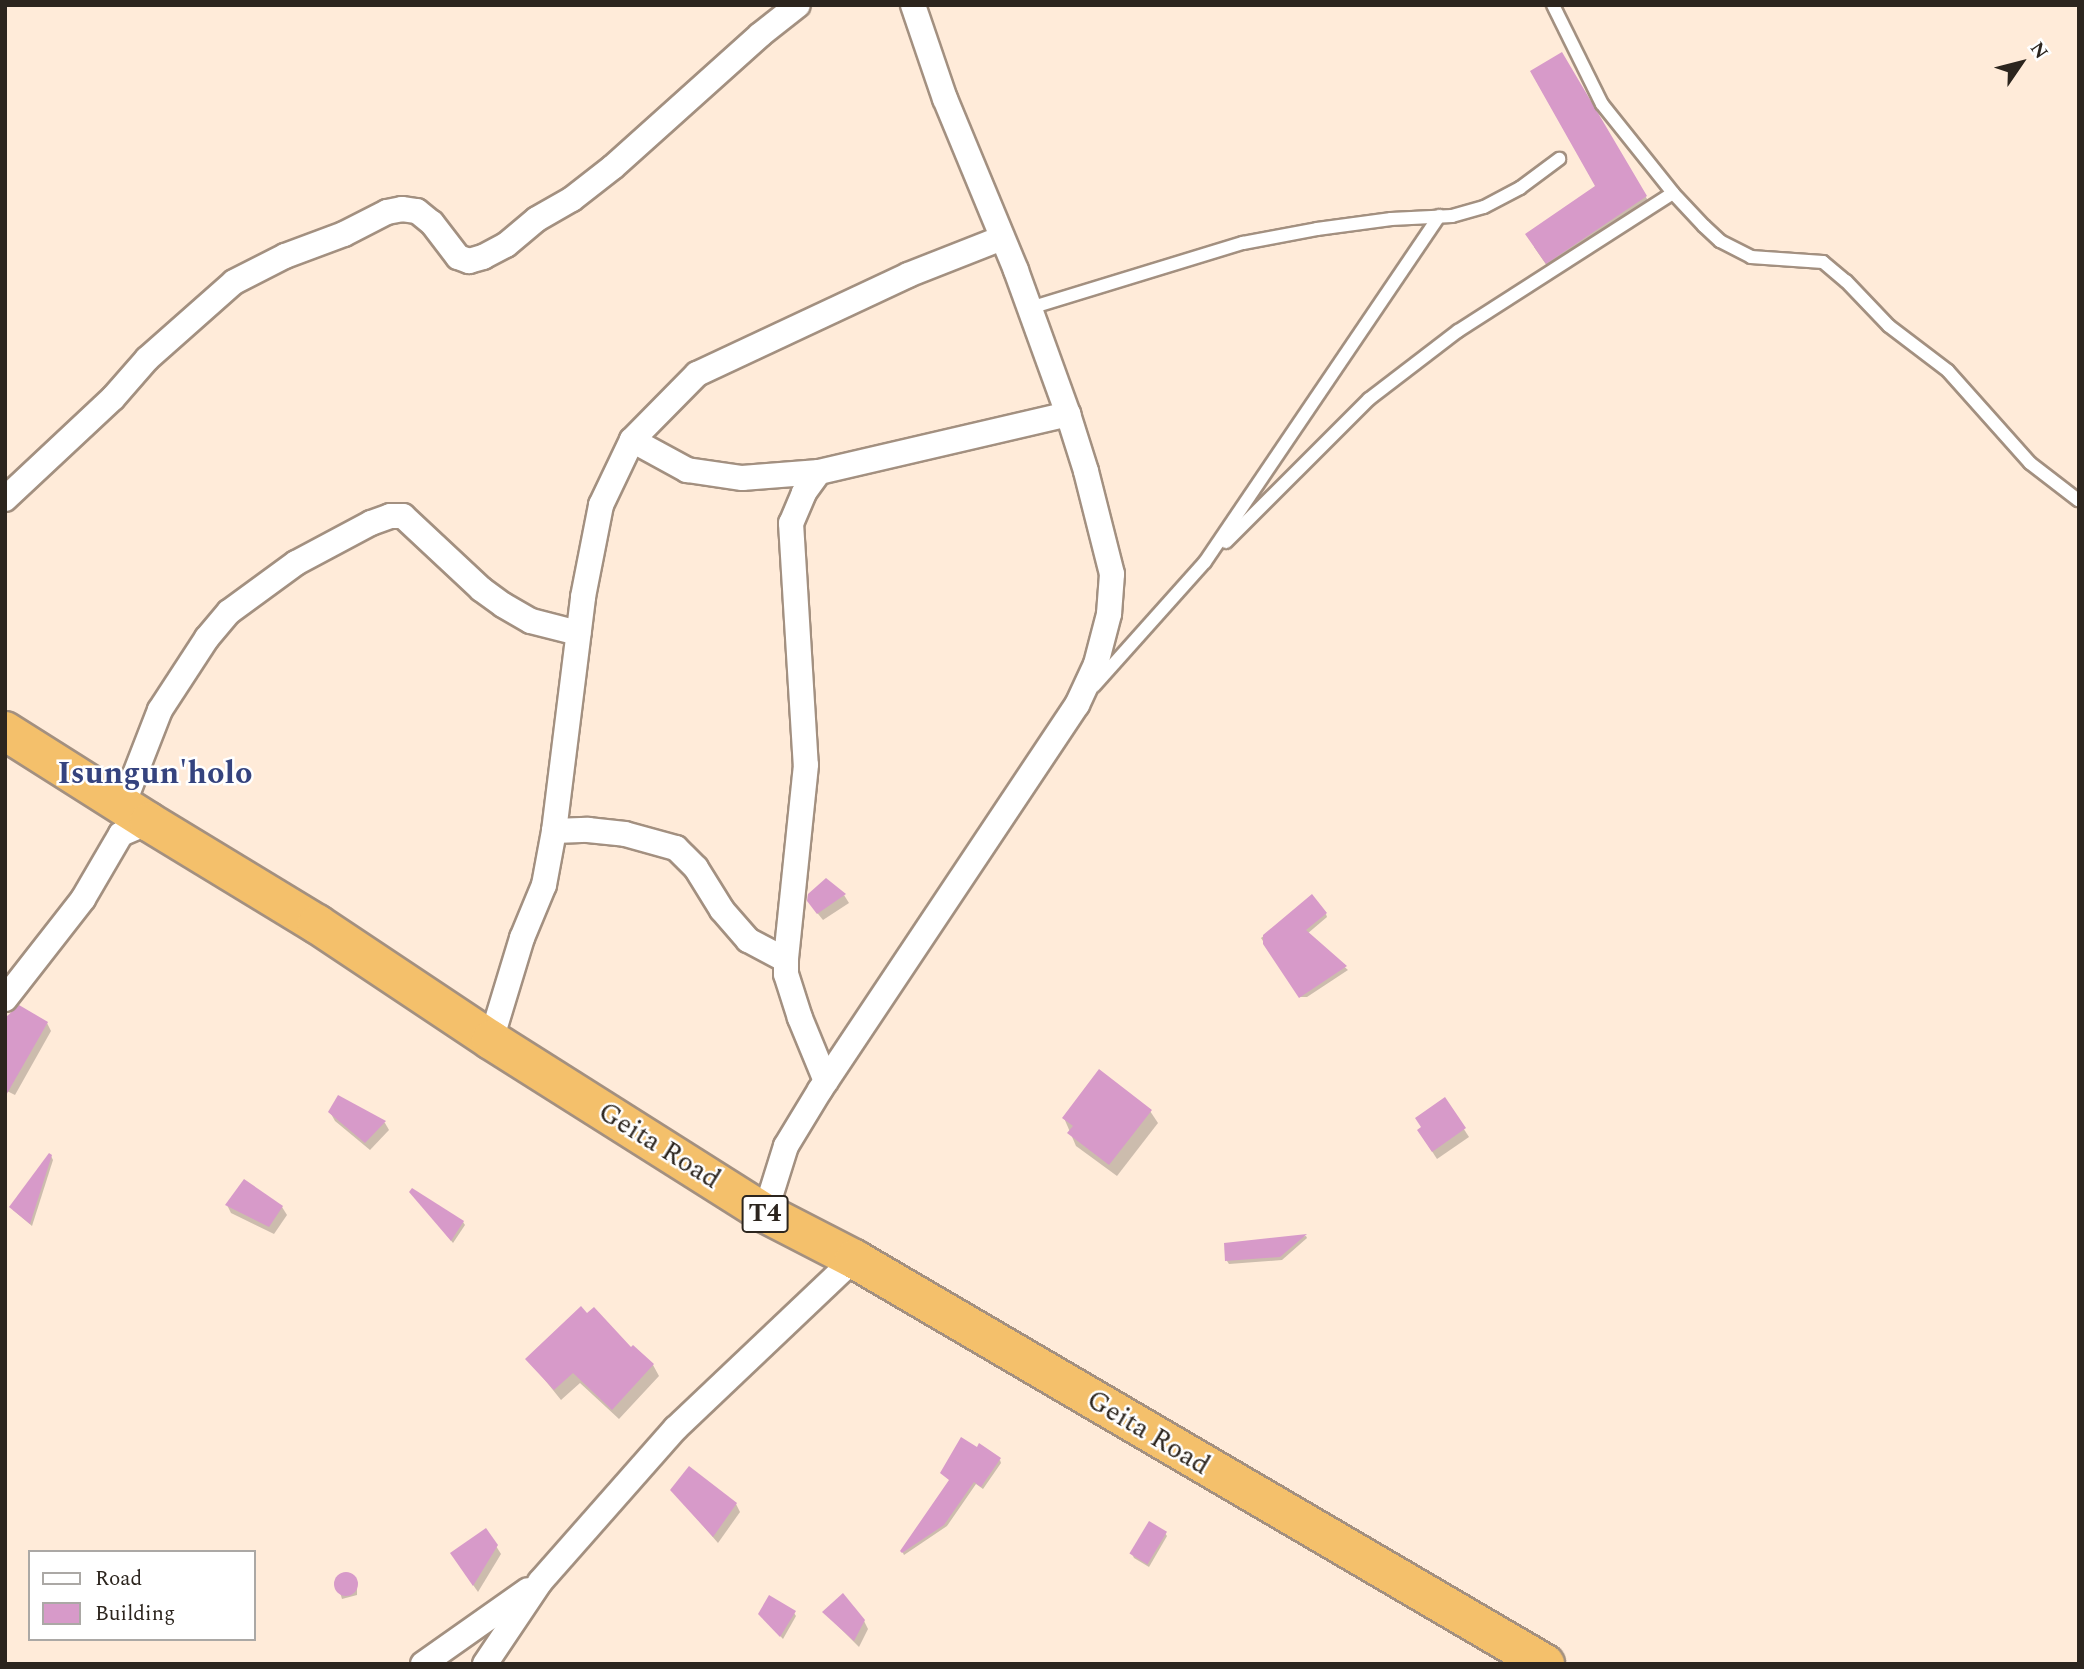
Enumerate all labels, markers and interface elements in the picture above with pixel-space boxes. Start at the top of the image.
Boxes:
north arrow [1986,28,2056,98]
text: N [2022,36,2055,65]
district label: Isungun'holo [58,755,252,793]
street label: Geita Road [592,1095,726,1197]
road number: T4 [740,1191,790,1236]
street label: Geita Road [1080,1383,1216,1483]
legend [28,1550,256,1641]
text: Road [95,1563,142,1595]
text: Building [95,1598,175,1630]

